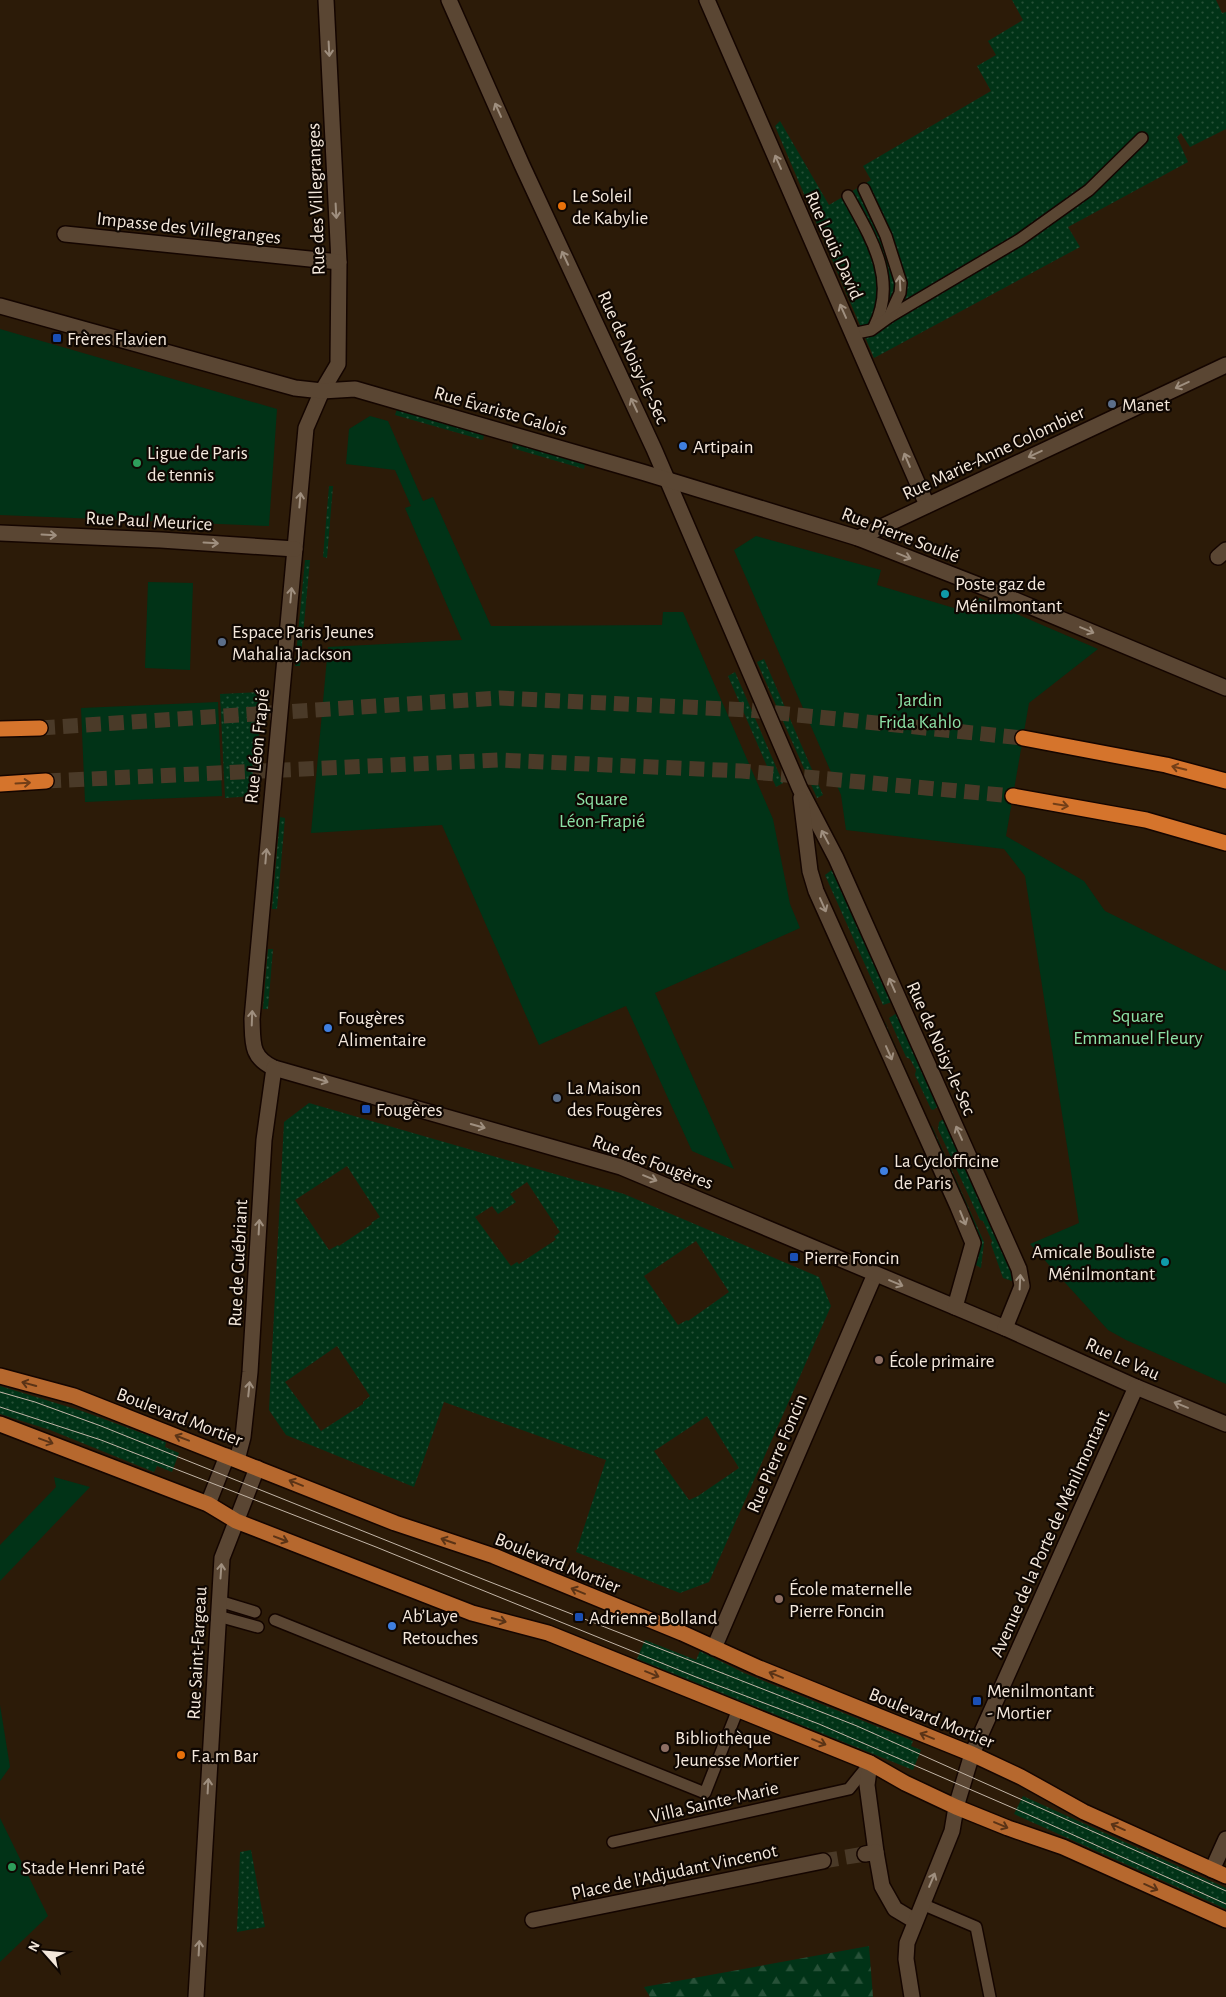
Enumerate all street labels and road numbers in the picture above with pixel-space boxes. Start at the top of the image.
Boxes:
street label: Rue des Villegranges [304,122,329,275]
street label: Rue Louis David [801,189,866,303]
street label: Impasse des Villegranges [96,209,282,248]
street label: Rue de Noisy-le-Sec [594,288,672,427]
street label: Rue Évariste Galois [432,381,570,440]
street label: Rue Marie-Anne Colombier [900,403,1088,504]
street label: Rue Pierre Soulié [839,504,962,567]
street label: Rue Paul Meurice [85,509,213,534]
street label: Rue Léon Frapié [242,688,273,805]
street label: Rue de Noisy-le-Sec [903,979,979,1118]
street label: Rue des Fougères [590,1132,715,1193]
street label: Rue de Guébriant [226,1199,251,1327]
street label: Rue Le Vau [1082,1335,1163,1384]
street label: Boulevard Mortier [114,1385,245,1450]
street label: Rue Pierre Foncin [744,1391,811,1516]
street label: Avenue de la Porte de Ménilmontant [987,1407,1114,1660]
street label: Boulevard Mortier [492,1530,623,1597]
street label: Rue Saint-Fargeau [185,1586,210,1720]
street label: Boulevard Mortier [866,1685,997,1752]
street label: Villa Sainte-Marie [648,1778,780,1826]
street label: Place de l'Adjudant Vincenot [570,1841,779,1904]

